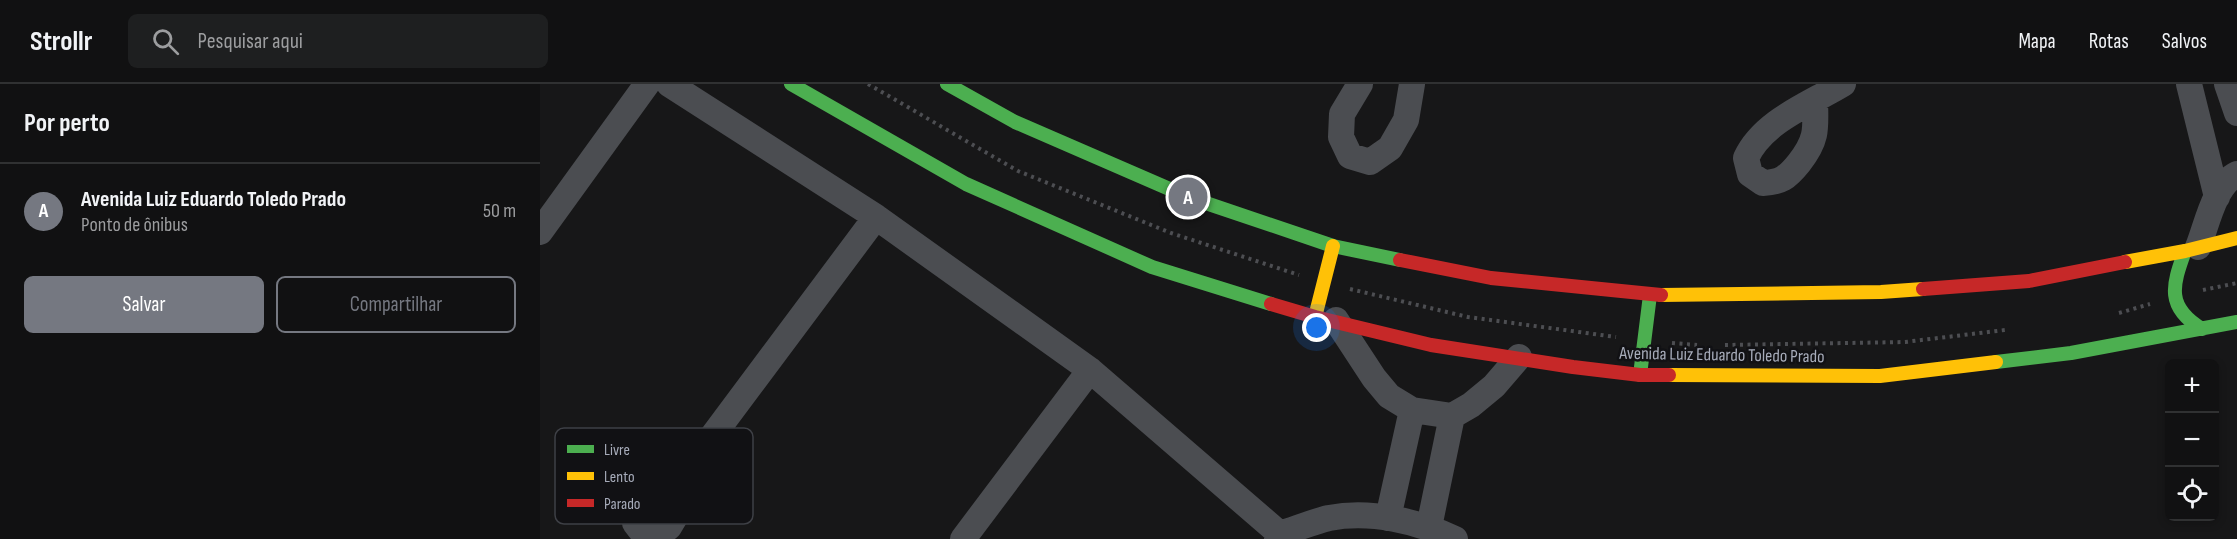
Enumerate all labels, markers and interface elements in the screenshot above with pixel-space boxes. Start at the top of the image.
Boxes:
search box [128,14,548,68]
text: Strollr [30,25,92,58]
icon: search [149,25,182,58]
text: Pesquisar aqui [197,28,303,55]
text: Mapa [2018,29,2056,54]
text: Rotas [2089,29,2129,54]
text: Salvos [2162,29,2207,54]
text: Por perto [24,108,110,139]
pin: A [1168,174,1208,220]
text: Avenida Luiz Eduardo Toledo Prado [81,186,346,213]
text: A [39,199,48,223]
text: 50 m [483,199,516,223]
text: Ponto de ônibus [81,213,188,237]
button: Salvar [24,276,264,333]
button: Compartilhar [276,276,516,333]
your location [1302,313,1331,342]
street label: Avenida Luiz Eduardo Toledo Prado [1618,343,1825,367]
map controls [2165,359,2219,521]
button: + [2165,359,2219,413]
button: − [2165,413,2219,467]
legend [555,428,753,524]
text: Livre [604,441,630,460]
button: locate [2165,467,2219,521]
text: Lento [604,468,635,487]
text: Parado [604,495,641,514]

